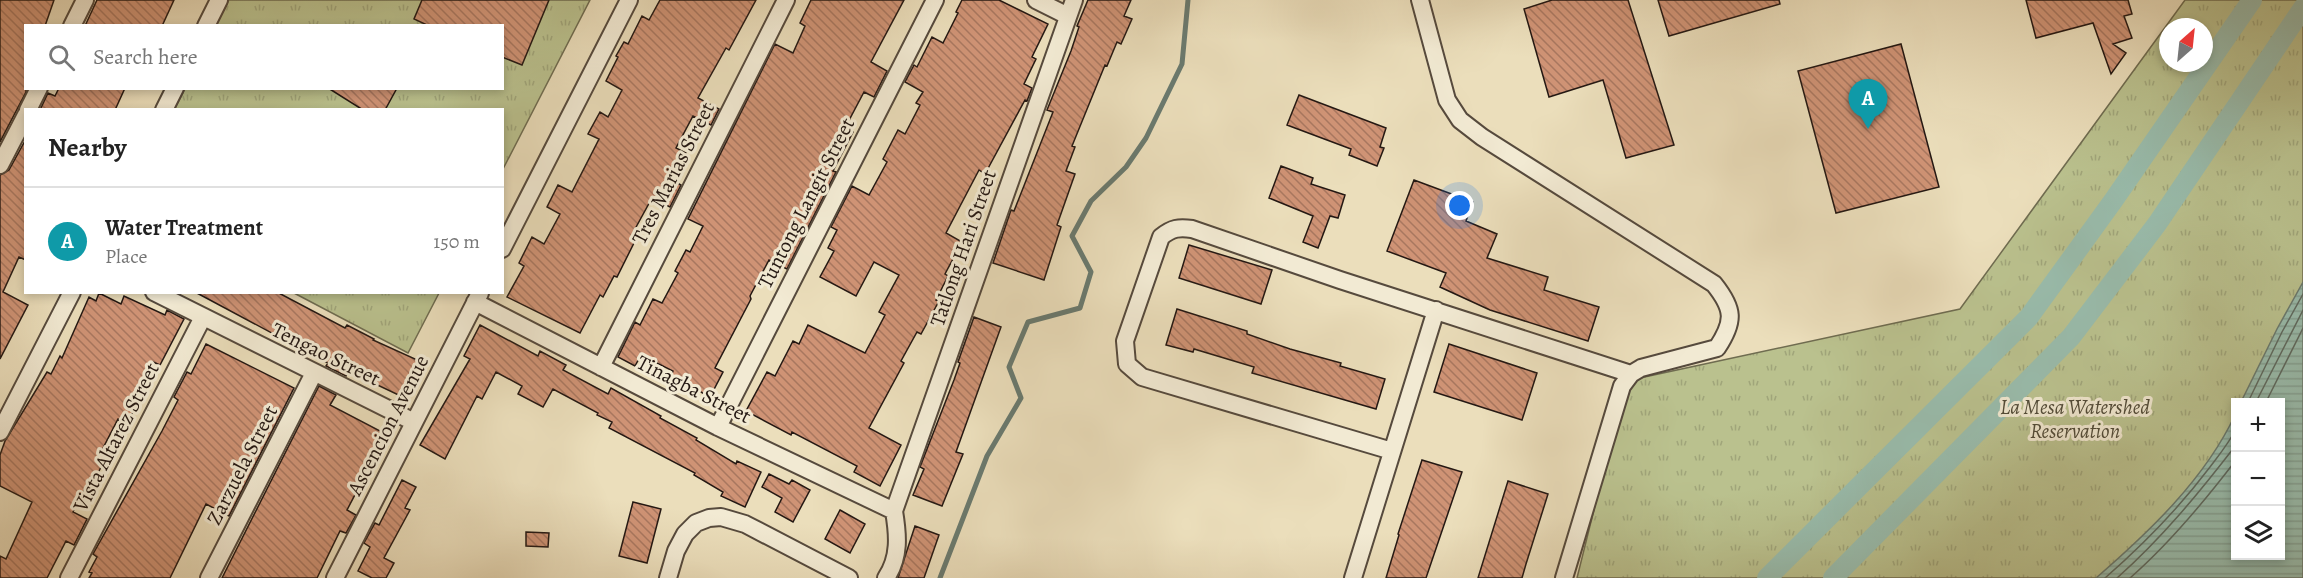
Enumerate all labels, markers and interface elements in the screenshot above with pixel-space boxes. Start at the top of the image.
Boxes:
north arrow [2159,18,2213,72]
search box [24,24,504,90]
icon: search [45,41,78,74]
text: Search here [93,42,198,72]
pin: A [1848,80,1888,129]
street label: Tres Marias Street [625,97,721,249]
street label: Tuntong Langit Street [751,113,861,293]
text: Nearby [48,130,127,165]
street label: Tatlong Hari Street [923,166,1003,330]
your location [1445,191,1474,220]
text: Water Treatment [105,213,263,243]
text: A [61,228,74,255]
text: 150 m [433,228,480,255]
text: Place [105,243,147,270]
street label: Tengao Street [267,316,385,392]
street label: Tinagba Street [632,348,756,430]
street label: Ascencion Avenue [340,350,435,501]
street label: Vista Altarez Street [66,358,166,517]
park label: La Mesa Watershed Reservation [2000,393,2150,445]
map controls [2231,398,2285,560]
button: + [2231,398,2285,452]
street label: Zarzuela Street [200,400,284,530]
button: − [2231,452,2285,506]
button: layers [2231,506,2285,560]

